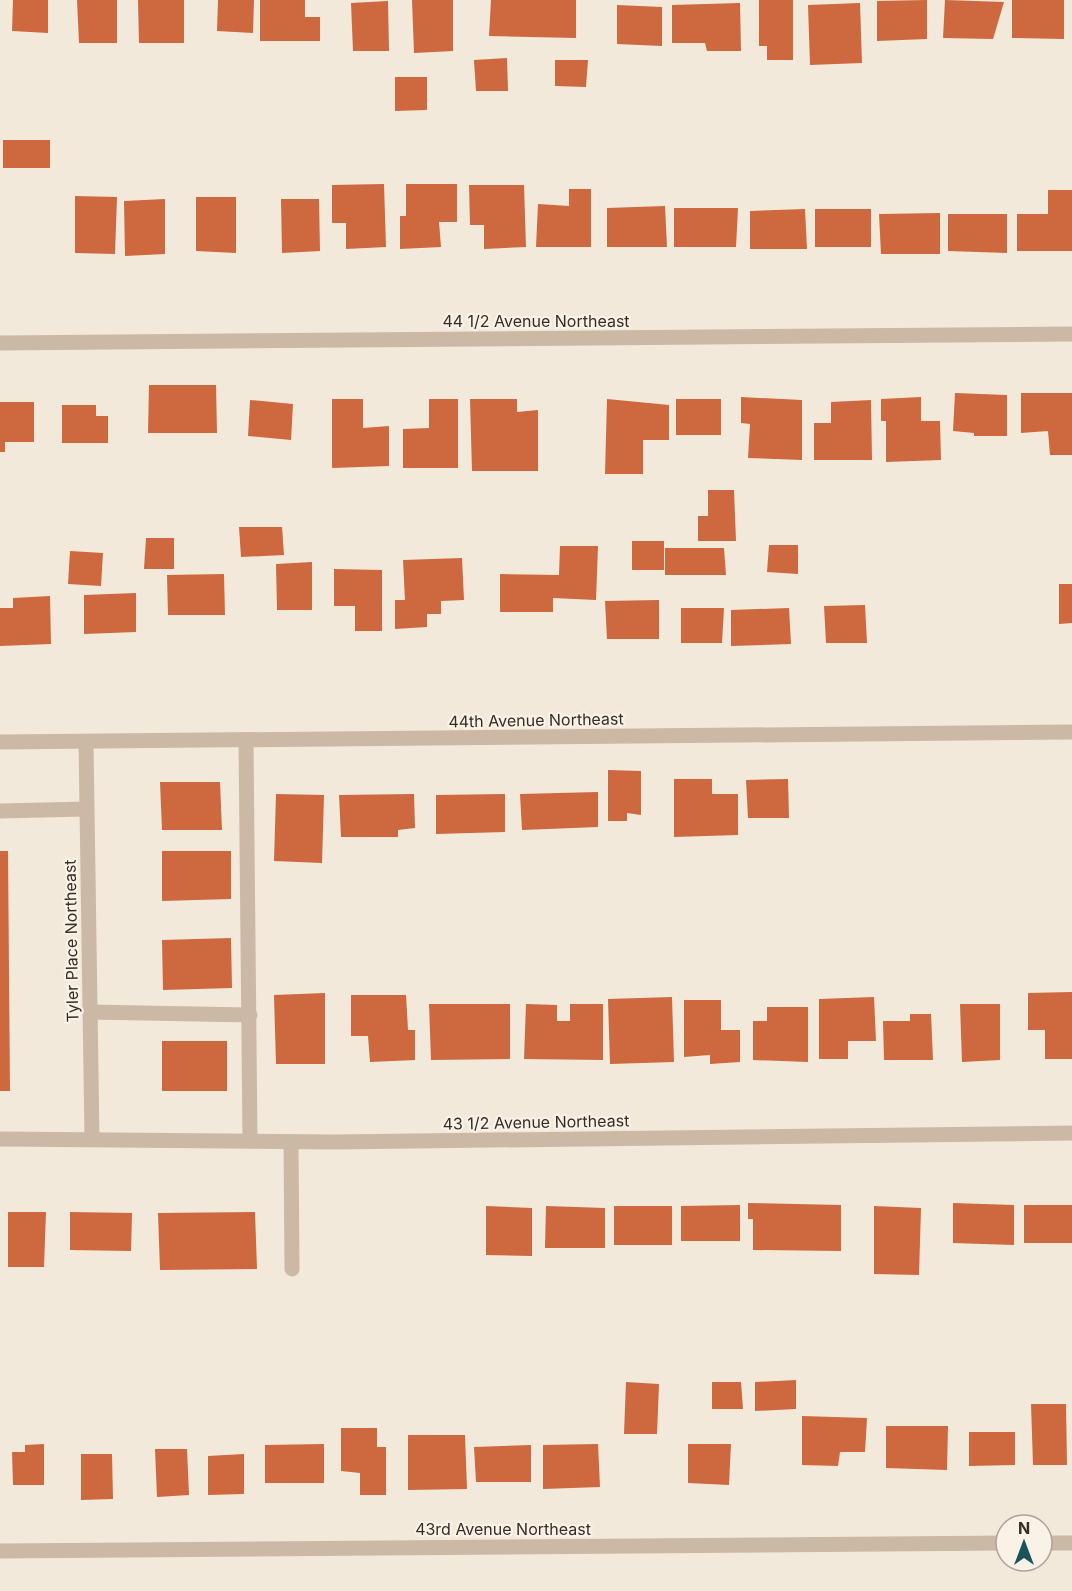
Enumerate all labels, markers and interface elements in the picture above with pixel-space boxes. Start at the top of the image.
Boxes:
street label: 44 1/2 Avenue Northeast [442,311,630,331]
street label: 44th Avenue Northeast [448,708,624,732]
street label: Tyler Place Northeast [60,859,82,1023]
street label: 43 1/2 Avenue Northeast [442,1110,630,1134]
north arrow [994,1513,1054,1573]
text: N [1018,1518,1030,1538]
street label: 43rd Avenue Northeast [415,1519,591,1539]

